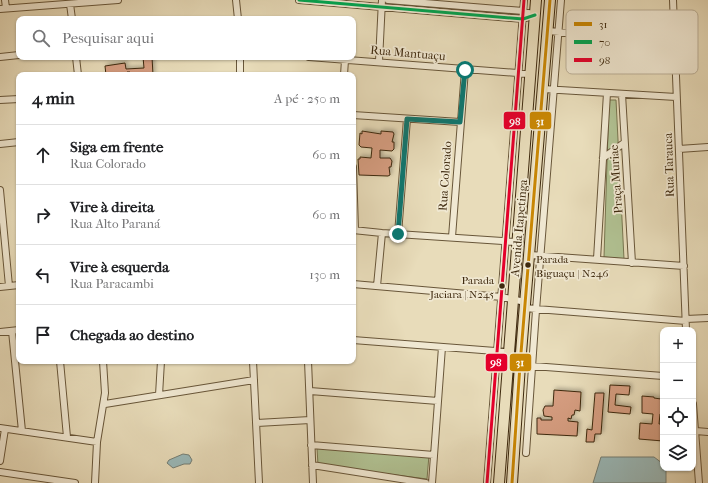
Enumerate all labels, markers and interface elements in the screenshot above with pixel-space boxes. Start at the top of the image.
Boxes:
legend [566,10,698,74]
search box [16,16,356,60]
text: 31 [599,18,608,31]
icon: search [30,27,52,49]
text: Pesquisar aqui [62,29,154,47]
text: 70 [599,36,610,49]
street label: Rua Mantuaçu [370,43,446,64]
text: 98 [599,54,610,67]
route start [456,61,474,79]
text: 4 min [32,88,75,108]
text: A pé · 250 m [274,91,340,106]
line badge: 98 [503,111,526,130]
line badge: 31 [529,111,552,130]
text: 98 [508,115,521,128]
text: 31 [536,115,544,128]
street label: Rua Tarauca [661,132,677,197]
text: Siga em frente [70,138,163,156]
street label: Rua Colorado [436,141,454,211]
icon: ahead [32,144,54,166]
street label: Praça Muriae [607,144,626,214]
text: 60 m [312,147,340,162]
text: Rua Colorado [70,156,146,171]
street label: Avenida Itapetinga [508,178,530,278]
text: Vire à direita [70,198,154,216]
icon: right [32,204,54,226]
text: 60 m [312,207,340,222]
text: Rua Alto Paraná [70,216,160,231]
route end [389,225,407,243]
place label: Parada Biguaçu | N246 [536,253,608,280]
text: Vire à esquerda [70,258,169,276]
marker: Parada Biguaçu | N246 [523,260,533,270]
icon: left [32,264,54,286]
text: 130 m [309,267,340,282]
place label: Parada Jaciara | N245 [429,274,495,301]
text: Rua Paracambi [70,276,154,291]
marker: Parada Jaciara | N245 [497,281,507,291]
icon: arrive [32,324,54,346]
text: Chegada ao destino [70,326,194,344]
map controls [660,327,696,471]
button: + [660,327,696,363]
line badge: 98 [485,353,508,372]
line badge: 31 [509,353,532,372]
text: 98 [489,356,502,369]
text: 31 [516,356,524,369]
button: − [660,363,696,399]
button: locate [660,399,696,435]
button: layers [660,435,696,471]

